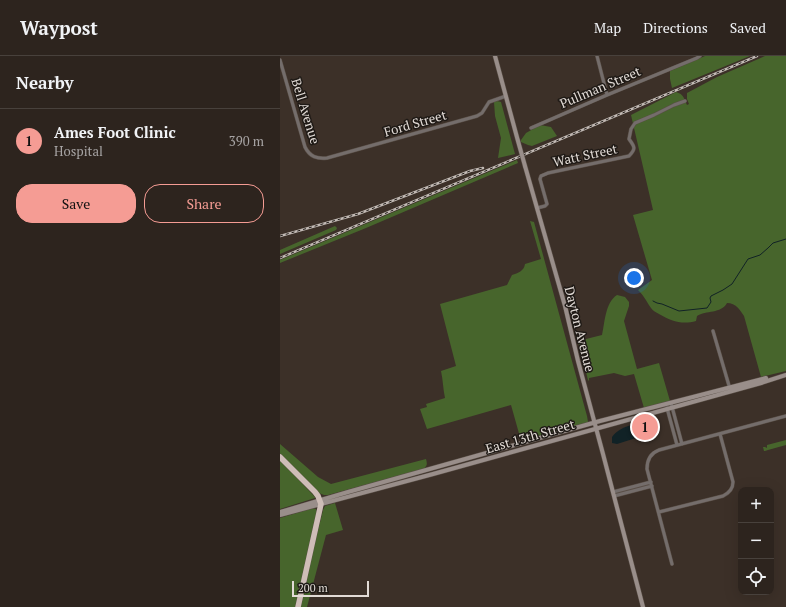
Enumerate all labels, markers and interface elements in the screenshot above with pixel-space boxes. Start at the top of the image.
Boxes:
text: Waypost [20,15,98,40]
text: Map [594,18,621,37]
text: Directions [643,18,708,37]
text: Saved [730,18,766,37]
street label: Pullman Street [557,62,643,112]
text: Nearby [16,71,74,94]
street label: Bell Avenue [287,76,325,146]
street label: Ford Street [382,105,449,141]
text: Ames Foot Clinic [54,122,176,142]
text: 1 [25,132,33,150]
text: 390 m [229,132,264,150]
street label: Watt Street [551,139,619,171]
text: Hospital [54,142,103,160]
button: Save [16,184,136,223]
button: Share [144,184,264,223]
your location [624,268,644,288]
street label: Dayton Avenue [561,284,599,374]
pin: 1 [632,412,658,442]
street label: East 13th Street [483,415,577,457]
map controls [738,487,774,595]
button: + [738,487,774,523]
button: − [738,523,774,559]
button: locate [738,559,774,595]
scale bar [292,579,369,598]
text: 200 m [298,581,328,595]

